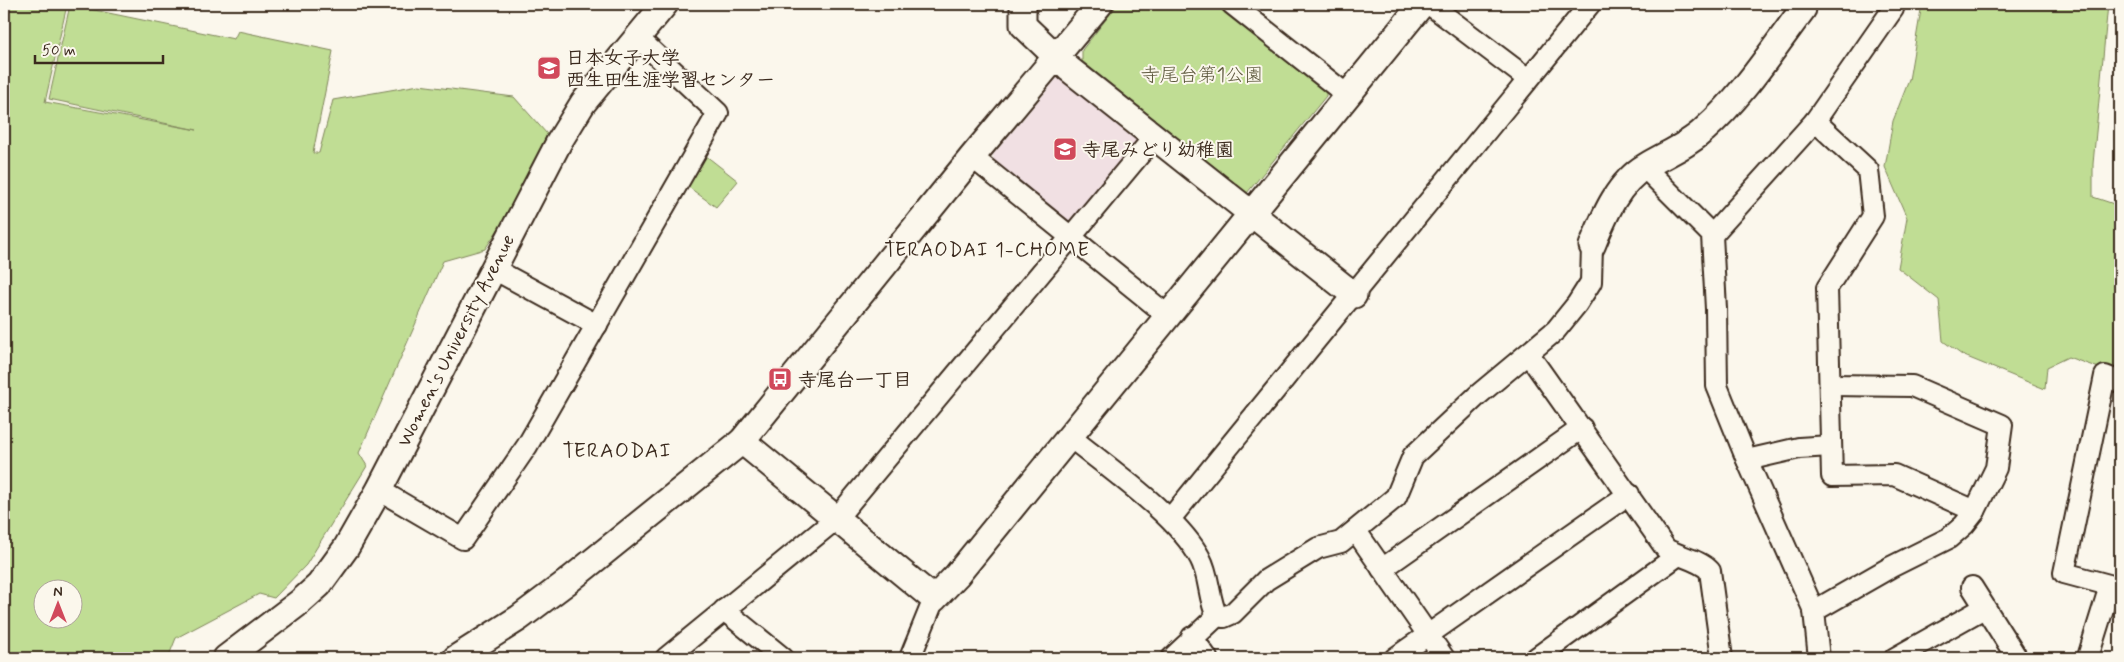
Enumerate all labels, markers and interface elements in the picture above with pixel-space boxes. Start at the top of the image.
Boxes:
scale bar [35,32,162,64]
text: 50 m [42,41,76,61]
place label: 日本女子大学 西生田生涯学習センター [566,46,775,93]
school or university icon: 日本女子大学 西生田生涯学習センター [536,55,562,81]
park label: 寺尾台第1公園 [1141,63,1263,88]
school or university icon: 寺尾みどり幼稚園 [1052,136,1078,162]
place label: 寺尾みどり幼稚園 [1082,138,1234,163]
street label: Women's University Avenue [392,230,522,452]
district label: TERAODAI 1-CHOME [884,237,1090,264]
bus stop icon: 寺尾台一丁目 [767,366,793,392]
place label: 寺尾台一丁目 [798,368,912,393]
district label: TERAODAI [562,437,672,465]
north arrow [32,580,82,630]
text: N [53,583,63,601]

